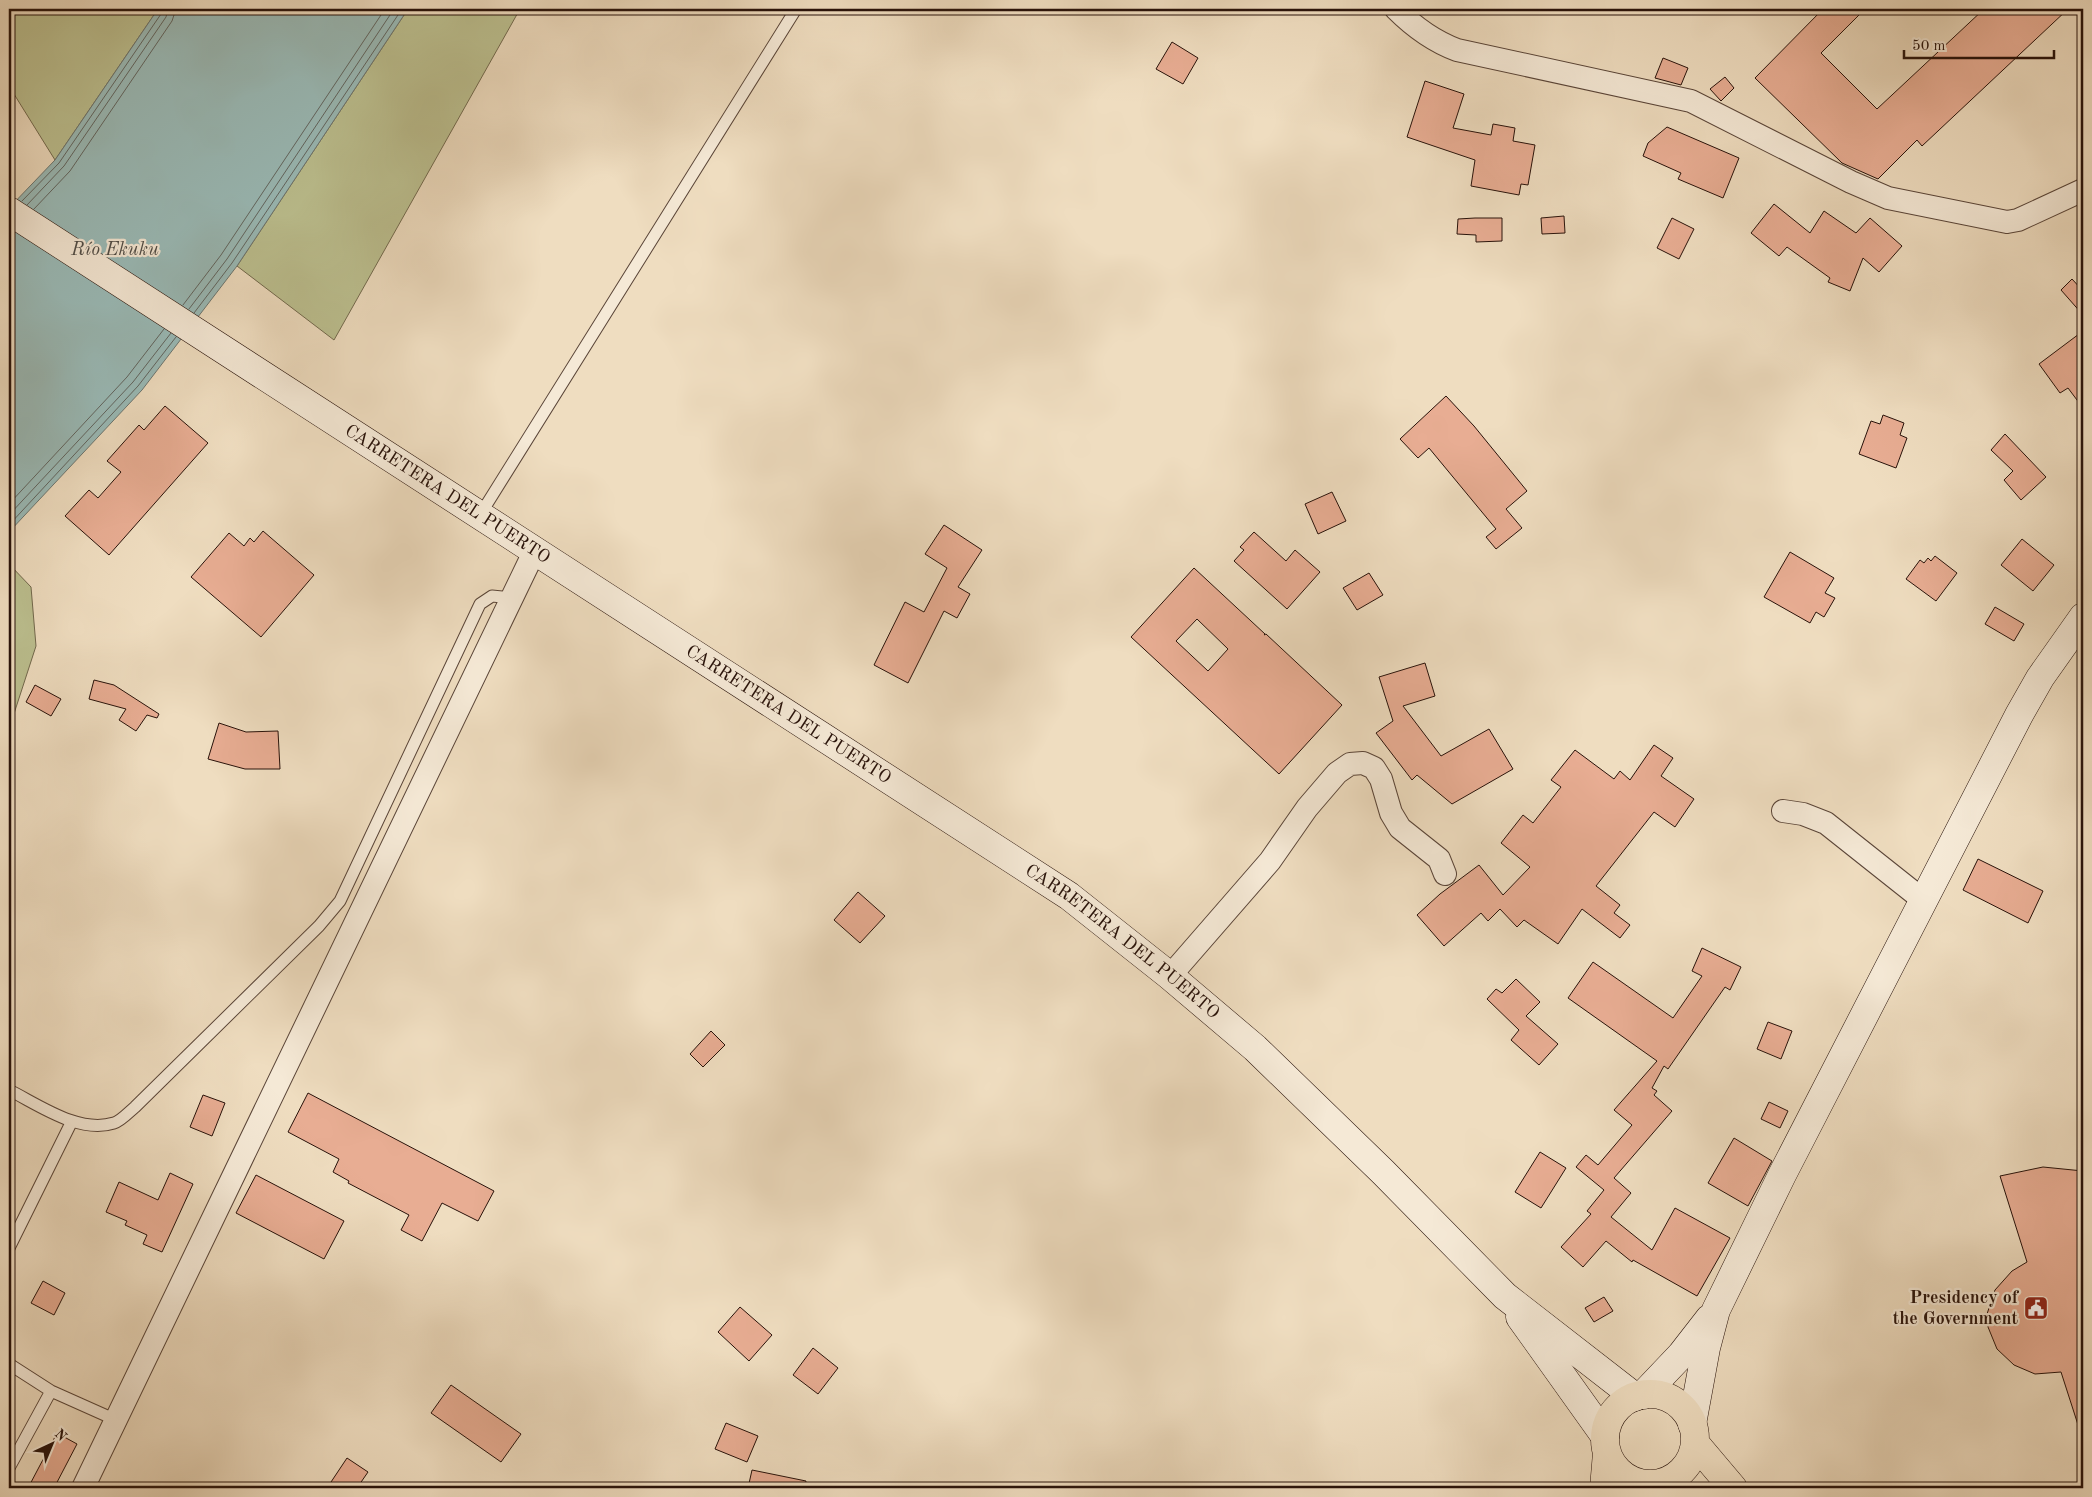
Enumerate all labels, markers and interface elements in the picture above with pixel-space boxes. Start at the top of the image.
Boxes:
scale bar [1904,28,2054,60]
text: 50 m [1912,39,1946,54]
water label: Río Ekuku [70,241,159,260]
street label: CARRETERA DEL PUERTO [342,422,553,567]
street label: CARRETERA DEL PUERTO [683,642,894,787]
street label: CARRETERA DEL PUERTO [1022,861,1223,1022]
place label: Presidency of the Government [1893,1289,2020,1328]
public building icon: Presidency of the Government [2023,1295,2049,1321]
north arrow [28,1420,78,1470]
text: N [52,1427,69,1444]

